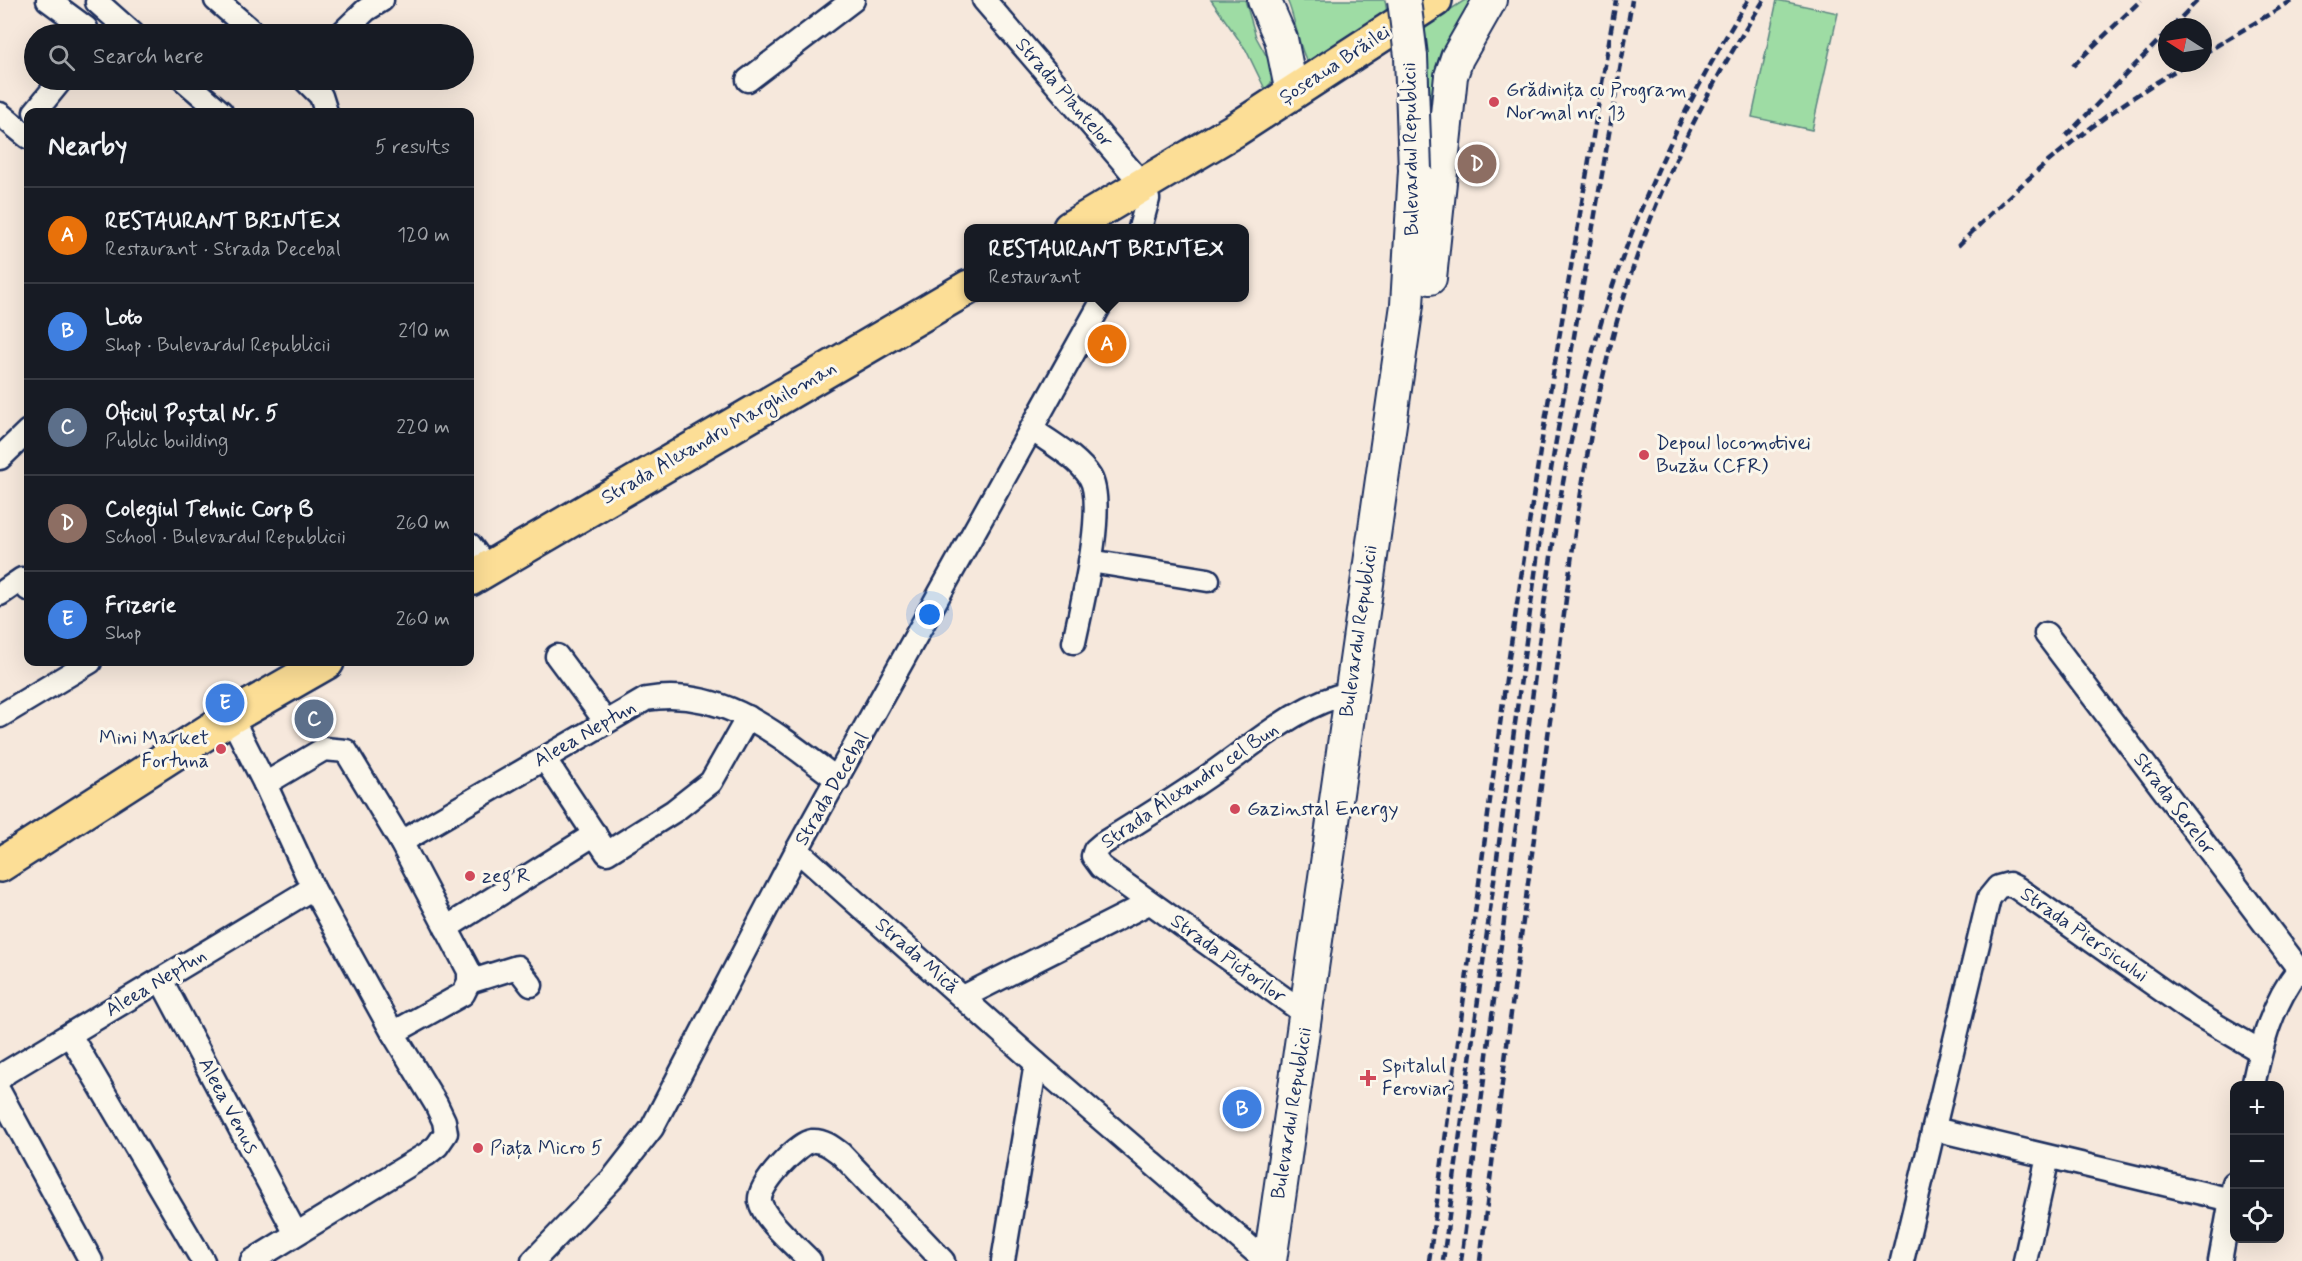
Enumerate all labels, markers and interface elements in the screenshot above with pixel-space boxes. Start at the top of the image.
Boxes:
north arrow [2158,18,2212,72]
street label: Șoseaua Brăilei [1274,19,1396,111]
search box [24,24,474,90]
street label: Strada Plantelor [1009,32,1119,154]
icon: search [45,41,78,74]
text: Search here [93,43,204,71]
street label: Bulevardul Republicii [1396,62,1426,236]
place label: Grădinița cu Program Normal nr. 13 [1506,77,1687,127]
marker: Grădinița cu Program Normal nr. 13 [1487,95,1501,109]
text: Nearby [48,130,127,164]
text: 5 results [375,134,450,161]
pin: D [1458,142,1496,186]
text: RESTAURANT BRINTEX [105,208,341,236]
text: A [61,222,74,249]
text: 120 m [397,222,450,249]
popup [964,224,1249,302]
text: Restaurant · Strada Decebal [105,236,341,263]
text: RESTAURANT BRINTEX [989,236,1224,264]
text: Restaurant [989,264,1082,291]
text: Loto [105,304,143,332]
text: B [61,318,74,345]
text: 210 m [398,318,450,345]
pin: A [1088,322,1126,366]
text: Shop · Bulevardul Republicii [105,332,331,359]
street label: Strada Alexandru Marghiloman [597,354,842,512]
text: Oficiul Poștal Nr. 5 [105,400,278,428]
text: C [60,414,75,441]
text: 220 m [396,414,450,441]
text: Public building [105,428,228,455]
place label: Depoul locomotivei Buzău (CFR) [1656,430,1811,480]
marker: Depoul locomotivei Buzău (CFR) [1637,448,1651,462]
text: Colegiul Tehnic Corp B [105,496,313,524]
text: D [61,510,74,537]
text: 260 m [396,510,450,537]
text: School · Bulevardul Republicii [105,524,346,551]
street label: Bulevardul Republicii [1334,543,1384,719]
text: Frizerie [105,592,176,620]
your location [915,600,944,629]
text: E [62,606,73,633]
text: 260 m [396,606,450,633]
text: Shop [105,620,142,647]
pin: E [206,680,244,726]
street label: Aleea Neptun [529,694,641,774]
pin: C [294,696,334,742]
street label: Strada Alexandru cel Bun [1096,716,1284,856]
place label: Mini Market Fortuna [99,725,209,775]
street label: Strada Decebal [789,727,876,851]
marker: Mini Market Fortuna [214,742,228,756]
street label: Strada Serelor [2127,747,2222,861]
place label: Gazinstal Energy [1247,796,1398,823]
marker: Gazinstal Energy [1228,802,1242,816]
place label: zeg R [482,863,530,892]
marker: zeg R [463,869,477,883]
street label: Strada Piersicului [2015,881,2153,989]
street label: Strada Pictorilor [1165,908,1292,1010]
street label: Strada Mică [869,912,965,1000]
street label: Aleea Neptun [100,942,212,1024]
street label: Bulevardul Republicii [1265,1025,1319,1201]
street label: Aleea Venus [191,1053,265,1159]
place label: Spitalul Feroviar [1382,1053,1451,1103]
marker: Spitalul Feroviar [1359,1069,1377,1087]
map controls [2230,1081,2284,1243]
button: + [2230,1081,2284,1135]
pin: B [1222,1086,1262,1132]
place label: Piața Micro 5 [490,1135,603,1162]
button: − [2230,1135,2284,1189]
marker: Piața Micro 5 [471,1141,485,1155]
button: locate [2230,1189,2284,1243]

